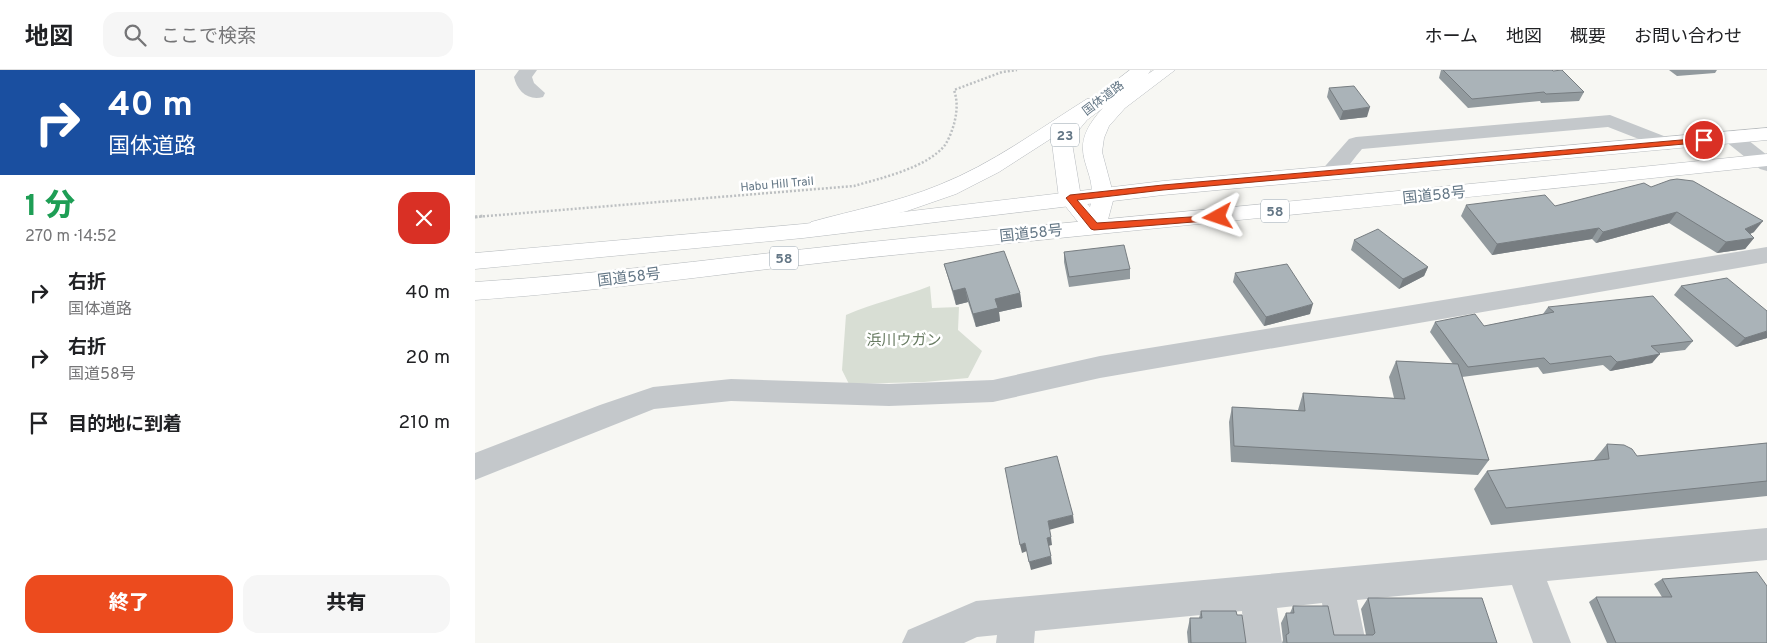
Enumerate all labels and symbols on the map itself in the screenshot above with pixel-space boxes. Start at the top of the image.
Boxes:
street label: 国体道路 [1080,78,1128,120]
pin [1683,119,1725,161]
road number: 23 [1051,124,1079,146]
street label: Habu Hill Trail [740,174,814,196]
street label: 国道58号 [1402,184,1467,209]
position arrow [1191,190,1243,242]
road number: 58 [1261,200,1289,222]
street label: 国道58号 [999,222,1064,247]
road number: 58 [770,247,798,270]
street label: 国道58号 [597,265,662,292]
park label: 浜川ウガン [866,332,942,351]

